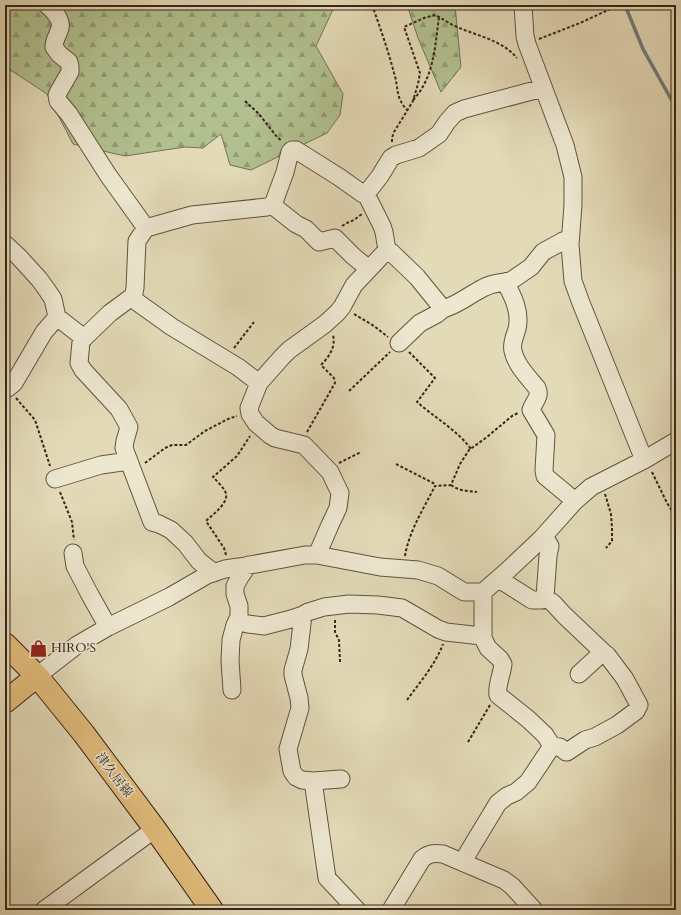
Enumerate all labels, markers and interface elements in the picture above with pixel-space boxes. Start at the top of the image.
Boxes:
shop icon: HIRO'S [28,638,48,658]
place label: HIRO'S [51,639,96,657]
street label: 津久居線 [91,749,137,801]

